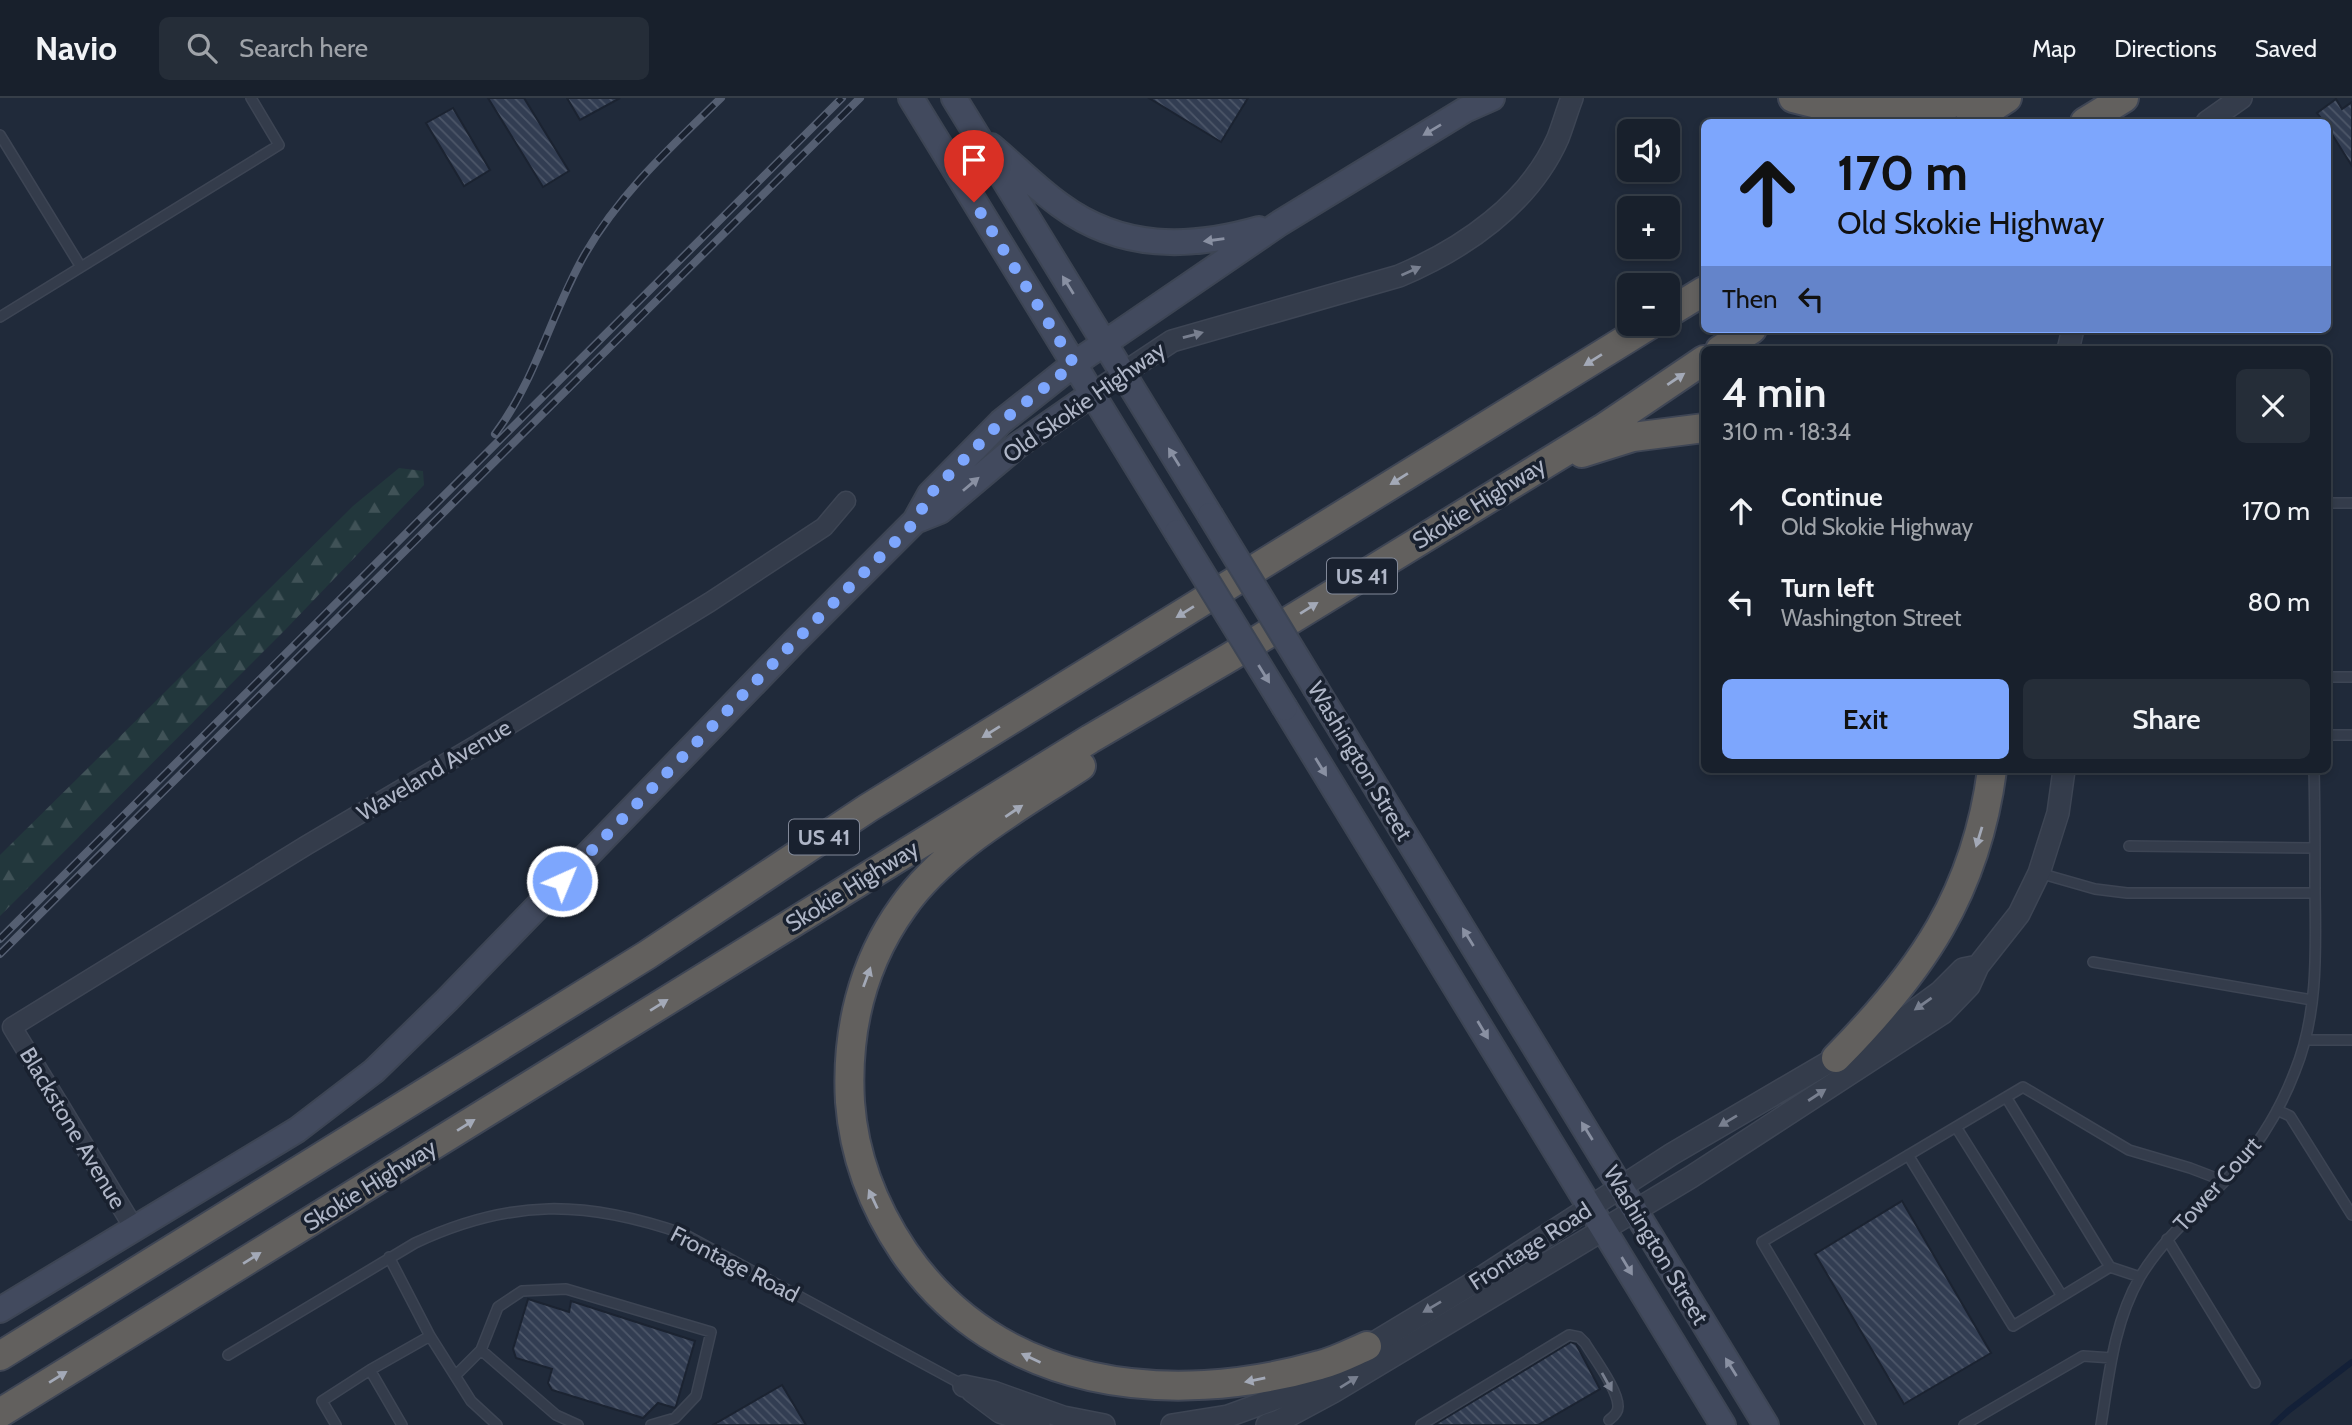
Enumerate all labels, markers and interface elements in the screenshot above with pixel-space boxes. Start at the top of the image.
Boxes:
search box [159,17,649,80]
text: Navio [35,28,117,68]
icon: search [183,29,221,67]
text: Search here [239,32,368,64]
text: Map [2032,34,2076,63]
text: Directions [2114,34,2217,63]
text: Saved [2255,34,2317,63]
map controls [1617,119,1680,336]
button: sound [1617,119,1680,182]
one-way arrow [1422,124,1441,137]
pin [944,130,1004,202]
icon: arrive [955,141,993,179]
text: 170 m [1837,143,1968,202]
icon: ahead [1722,147,1813,238]
button: + [1617,196,1680,259]
text: Old Skokie Highway [1837,203,2104,242]
one-way arrow [1203,235,1225,246]
one-way arrow [1401,265,1421,277]
button: − [1617,273,1680,336]
one-way arrow [1062,276,1075,295]
icon: left [1792,280,1830,318]
text: Then [1722,283,1778,315]
one-way arrow [1182,329,1204,340]
street label: Old Skokie Highway [997,335,1171,469]
one-way arrow [1583,353,1602,366]
text: 4 min [1722,366,1826,418]
button: close [2236,369,2310,443]
one-way arrow [1667,372,1685,386]
text: 310 m · 18:34 [1722,418,1851,446]
one-way arrow [1168,448,1181,467]
street label: Skokie Highway [1407,451,1551,555]
one-way arrow [1389,473,1409,486]
one-way arrow [962,477,980,492]
text: Continue [1781,481,1883,513]
icon: ahead [1722,492,1760,530]
text: 170 m [2242,495,2310,527]
text: Old Skokie Highway [1781,513,1973,541]
road number: US 41 [1327,559,1397,594]
text: Turn left [1781,572,1874,604]
icon: left [1722,583,1760,621]
text: 80 m [2247,586,2310,618]
one-way arrow [1300,602,1319,615]
text: Washington Street [1781,604,1962,632]
one-way arrow [1175,605,1194,618]
one-way arrow [1258,664,1271,683]
street label: Washington Street [1302,676,1419,846]
button: Exit [1722,679,2009,759]
button: Share [2023,679,2310,759]
street label: Waveland Avenue [352,713,516,827]
one-way arrow [982,725,1001,738]
one-way arrow [1315,757,1328,776]
one-way arrow [1005,804,1023,818]
road number: US 41 [789,820,859,854]
one-way arrow [1974,827,1984,848]
street label: Skokie Highway [780,834,924,938]
position arrow [525,844,599,918]
one-way arrow [1461,928,1474,947]
one-way arrow [861,967,872,988]
one-way arrow [1914,997,1932,1011]
one-way arrow [650,999,669,1012]
one-way arrow [1476,1020,1489,1039]
street label: Blackstone Avenue [14,1042,132,1214]
one-way arrow [1807,1089,1827,1102]
one-way arrow [1719,1115,1738,1128]
one-way arrow [456,1119,475,1132]
one-way arrow [1580,1122,1593,1141]
street label: Tower Court [2167,1131,2267,1237]
street label: Skokie Highway [298,1133,442,1237]
street label: Washington Street [1598,1160,1715,1330]
one-way arrow [867,1189,879,1209]
street label: Frontage Road [1464,1196,1596,1296]
street label: Frontage Road [666,1220,804,1308]
one-way arrow [242,1251,261,1264]
one-way arrow [1621,1257,1633,1276]
one-way arrow [1422,1301,1441,1314]
one-way arrow [1021,1352,1042,1363]
one-way arrow [1724,1357,1737,1376]
one-way arrow [48,1371,68,1384]
one-way arrow [1601,1372,1613,1392]
one-way arrow [1244,1374,1266,1385]
one-way arrow [1340,1376,1359,1389]

